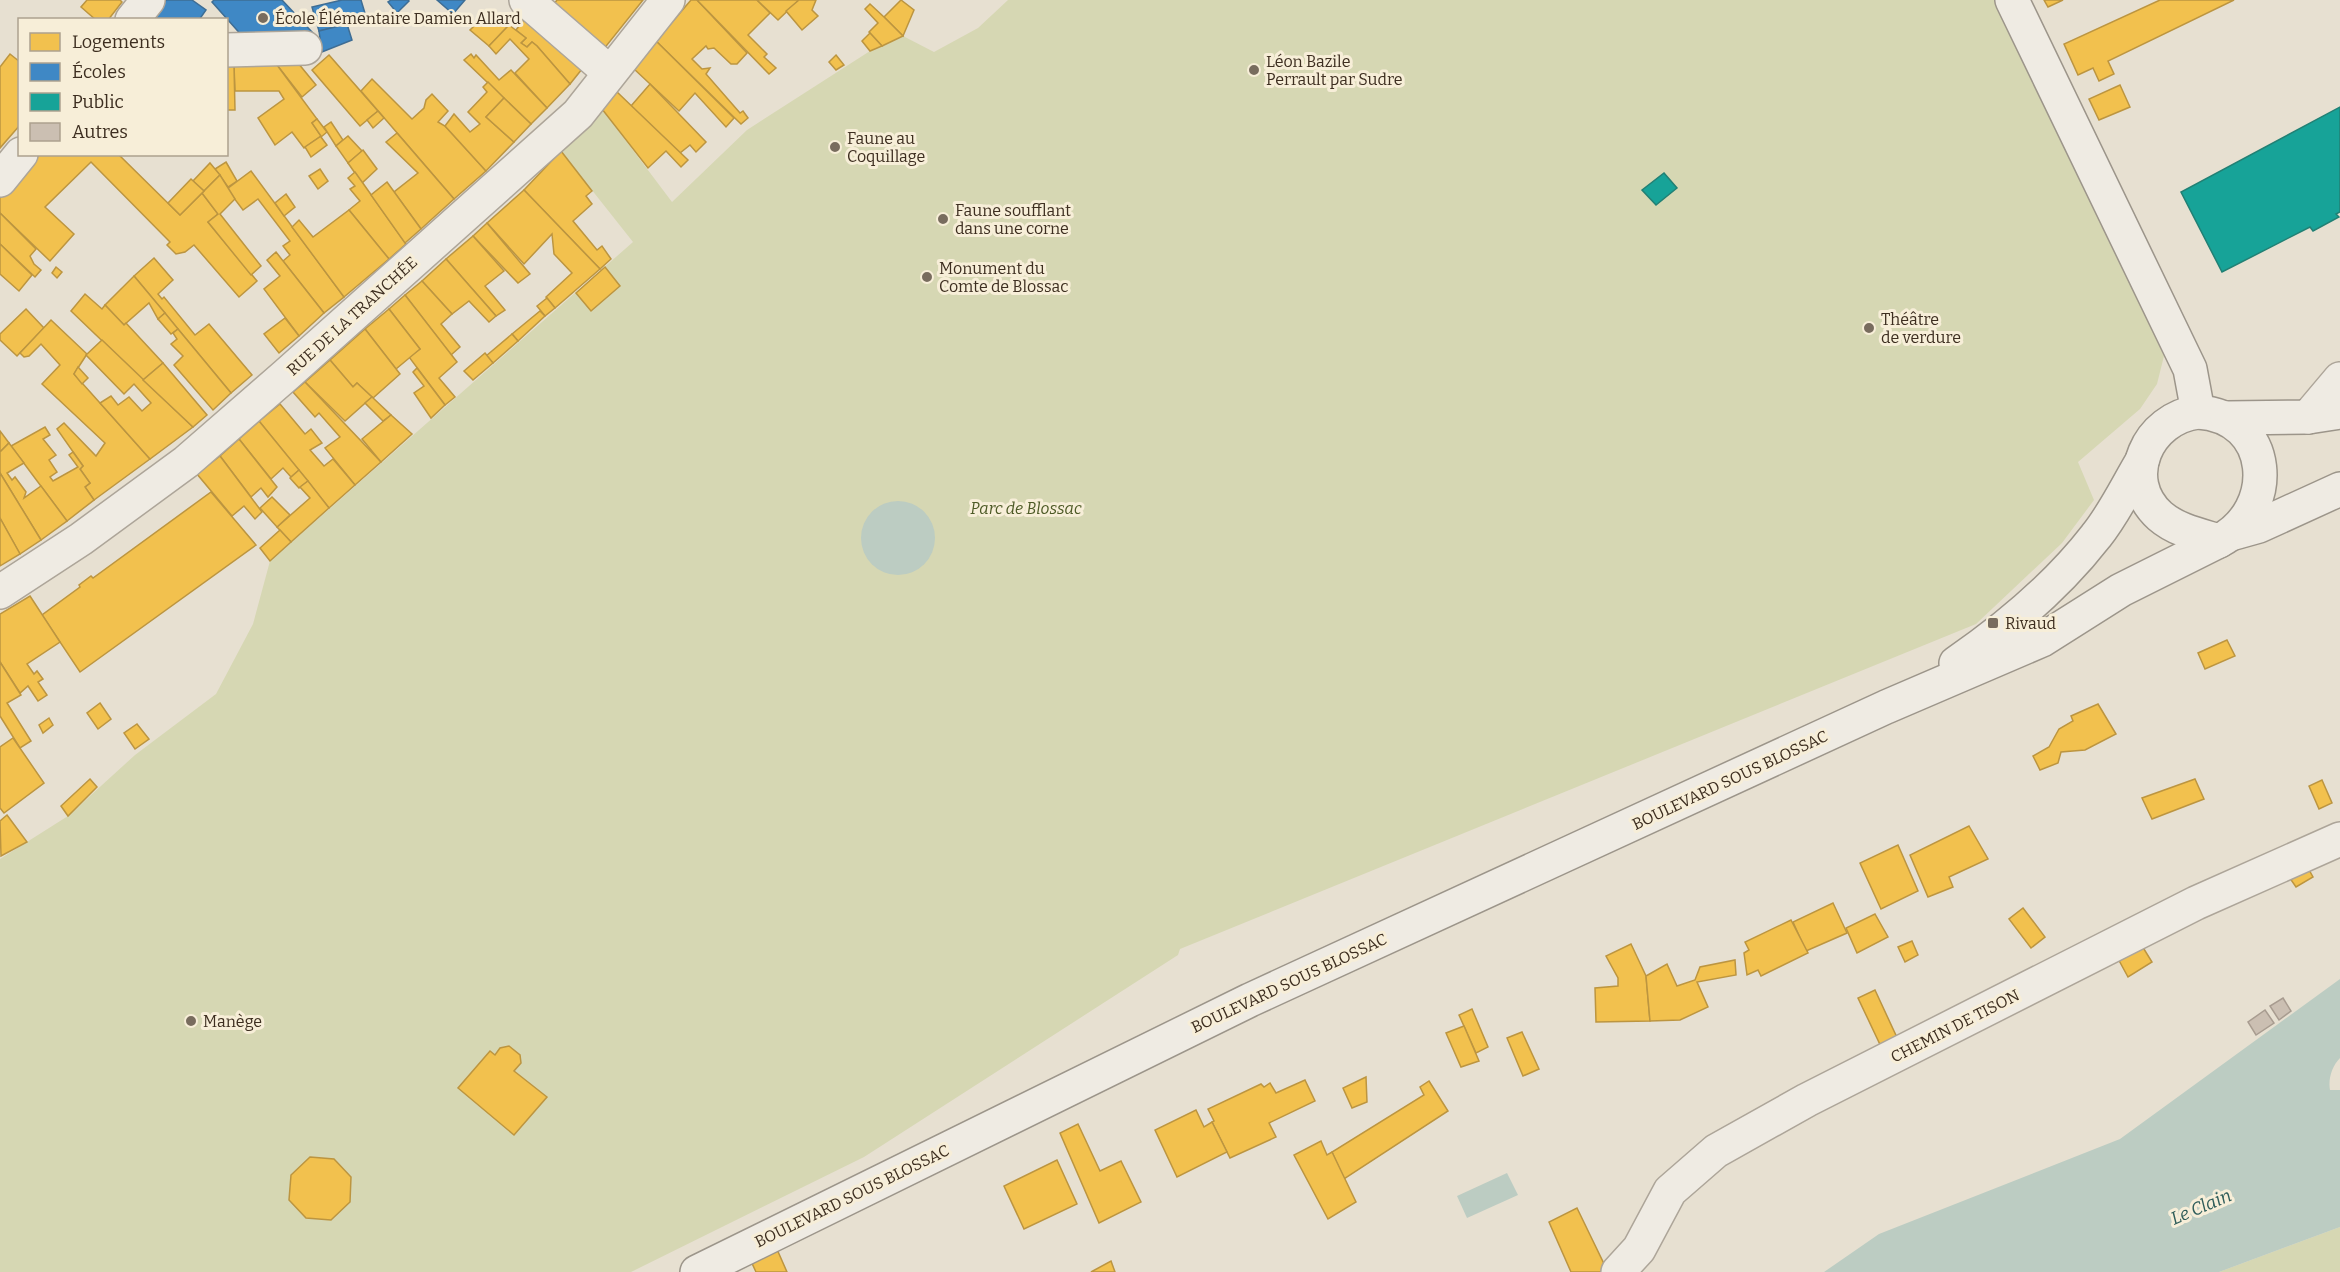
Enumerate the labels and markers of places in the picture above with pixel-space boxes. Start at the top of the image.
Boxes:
place label: École Élémentaire Damien Allard [275,8,521,28]
marker: École Élémentaire Damien Allard [256,11,270,25]
place label: Léon Bazile Perrault par Sudre [1266,52,1402,89]
marker: Léon Bazile Perrault par Sudre [1247,63,1261,77]
place label: Faune au Coquillage [847,129,925,166]
marker: Faune au Coquillage [828,140,842,154]
place label: Faune soufflant dans une corne [955,201,1071,238]
marker: Faune soufflant dans une corne [936,212,950,226]
place label: Monument du Comte de Blossac [939,259,1069,296]
marker: Monument du Comte de Blossac [920,270,934,284]
place label: Théâtre de verdure [1881,310,1961,347]
marker: Théâtre de verdure [1862,321,1876,335]
place label: Rivaud [2005,614,2057,633]
marker: Rivaud [1986,616,2000,630]
place label: Manège [203,1012,262,1031]
marker: Manège [184,1014,198,1028]

